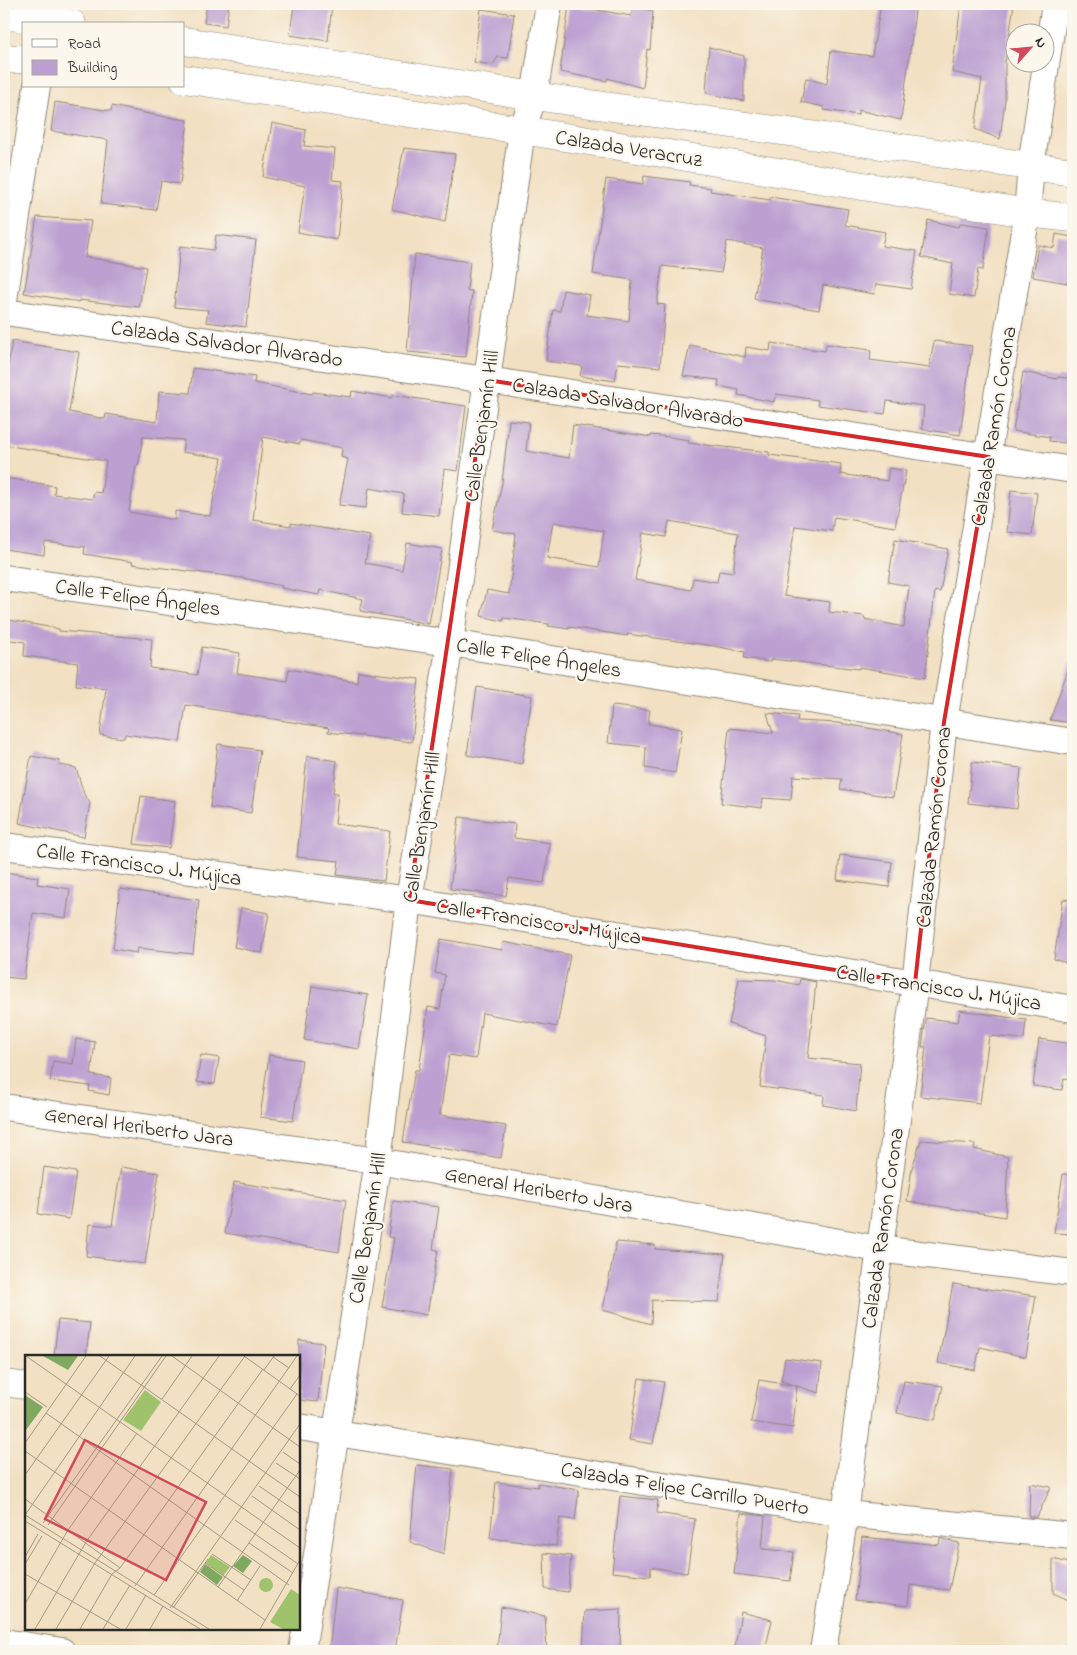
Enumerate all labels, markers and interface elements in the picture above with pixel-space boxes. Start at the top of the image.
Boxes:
legend [22,22,185,88]
north arrow [1004,22,1054,72]
text: Road [68,33,101,55]
text: N [1029,34,1052,52]
text: Building [67,57,117,80]
street label: Calzada Veracruz [553,124,705,176]
street label: Calzada Salvador Alvarado [109,314,345,376]
street label: Calzada Ramón Corona [964,324,1026,529]
street label: Calle Benjamín Hill [457,349,508,504]
street label: Calzada Salvador Alvarado [510,371,746,437]
street label: Calle Felipe Ángeles [53,572,223,627]
street label: Calle Felipe Ángeles [454,630,624,689]
street label: Calzada Ramón Corona [909,725,960,929]
street label: Calle Benjamín Hill [396,750,450,905]
street label: Calle Francisco J. Mújica [34,837,243,895]
street label: Calle Francisco J. Mújica [434,892,643,954]
street label: Calle Francisco J. Mújica [834,958,1043,1020]
street label: General Heriberto Jara [42,1100,235,1156]
street label: Calzada Ramón Corona [855,1126,913,1331]
street label: Calle Benjamín Hill [342,1151,396,1306]
street label: General Heriberto Jara [442,1160,635,1222]
inset map [25,1355,300,1630]
street label: Calzada Felipe Carrillo Puerto [558,1456,811,1524]

